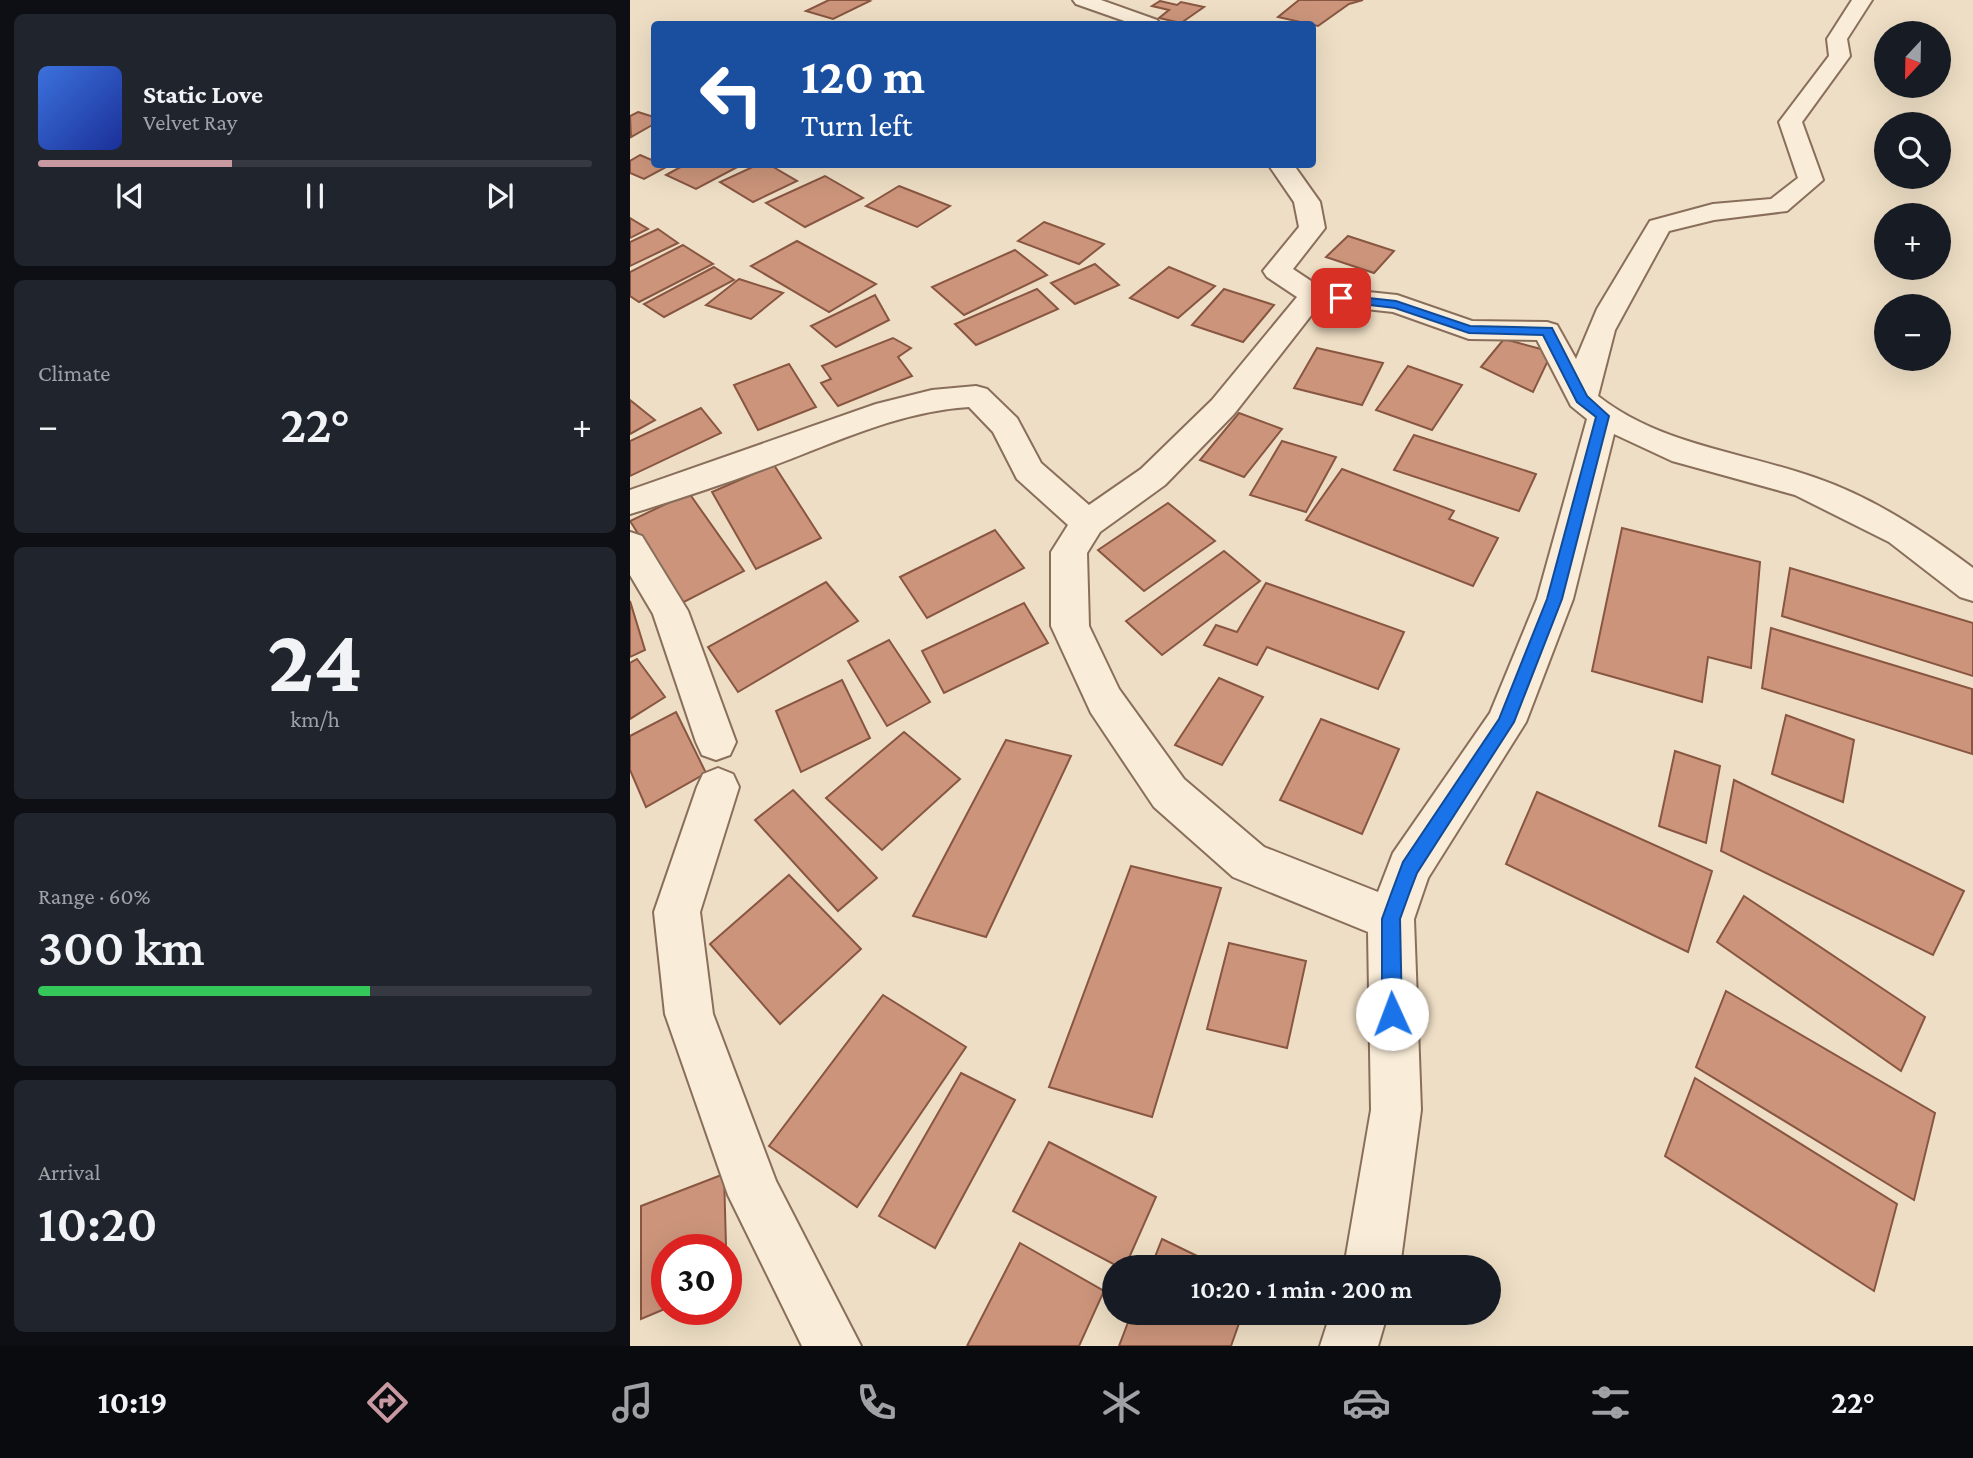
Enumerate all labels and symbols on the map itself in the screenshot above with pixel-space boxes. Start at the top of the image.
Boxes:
north arrow [1874,21,1951,98]
pin [1311,268,1371,328]
position arrow [1355,977,1429,1051]
speed limit sign: 30 [651,1234,742,1325]

